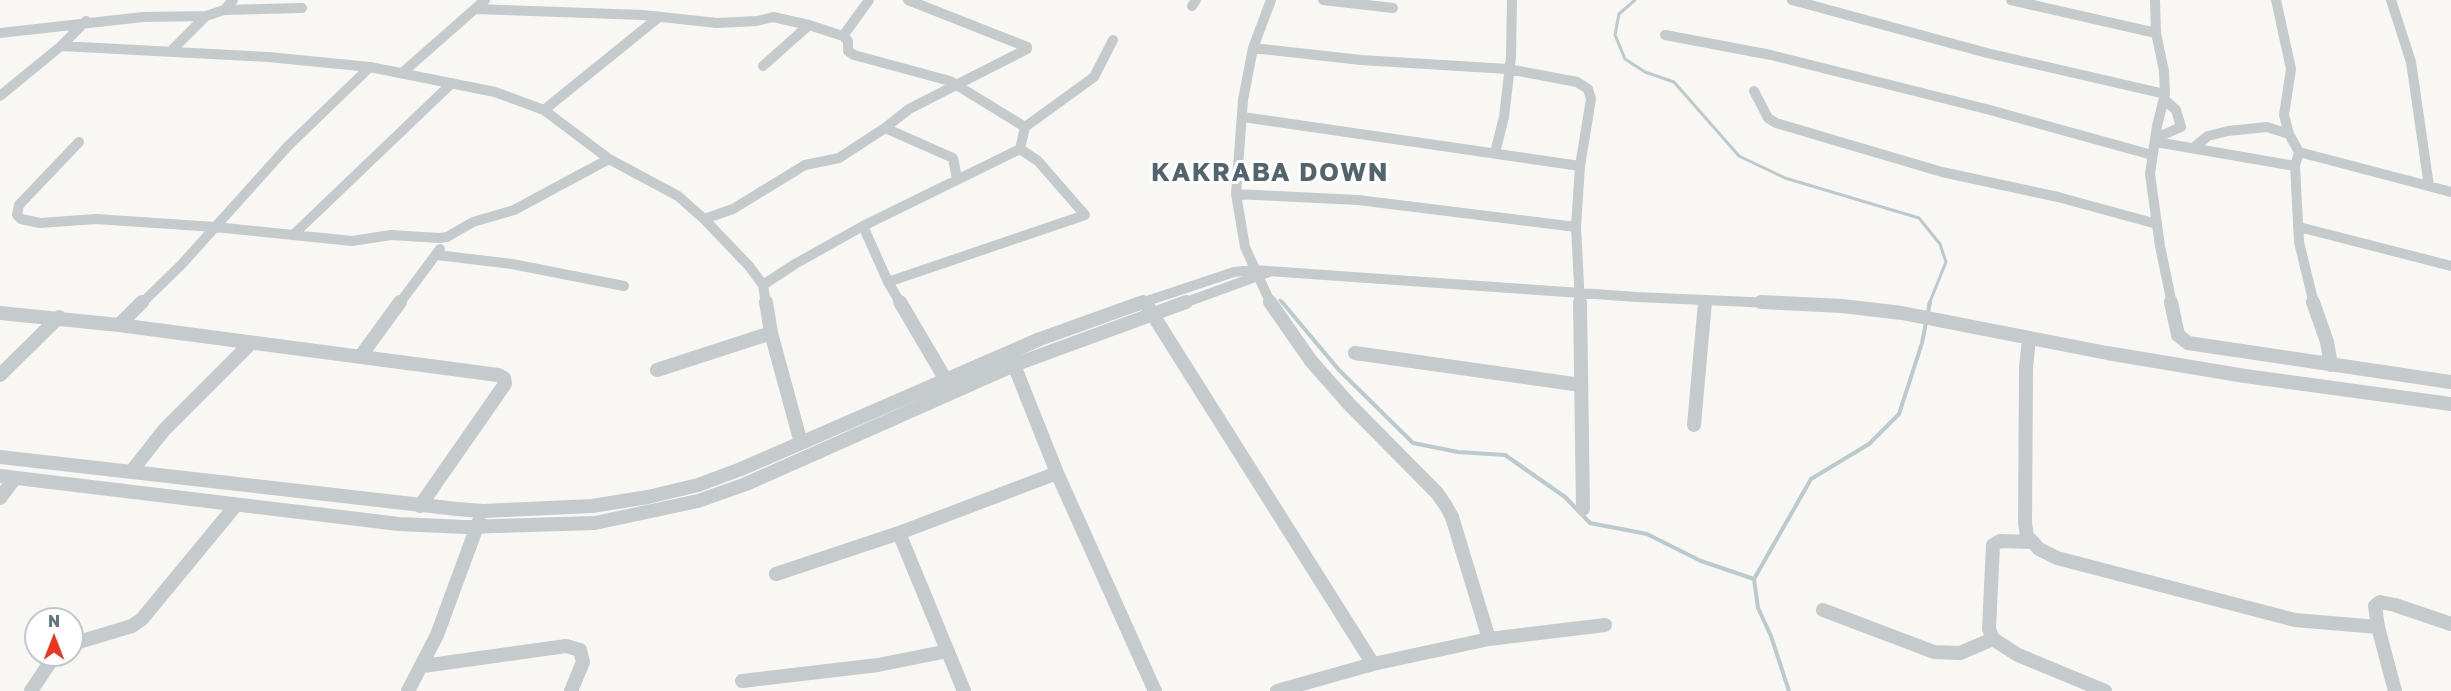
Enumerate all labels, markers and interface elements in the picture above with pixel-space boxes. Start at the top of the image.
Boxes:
district label: KAKRABA DOWN [1151,157,1389,189]
north arrow [24,607,84,667]
text: N [48,611,60,631]

